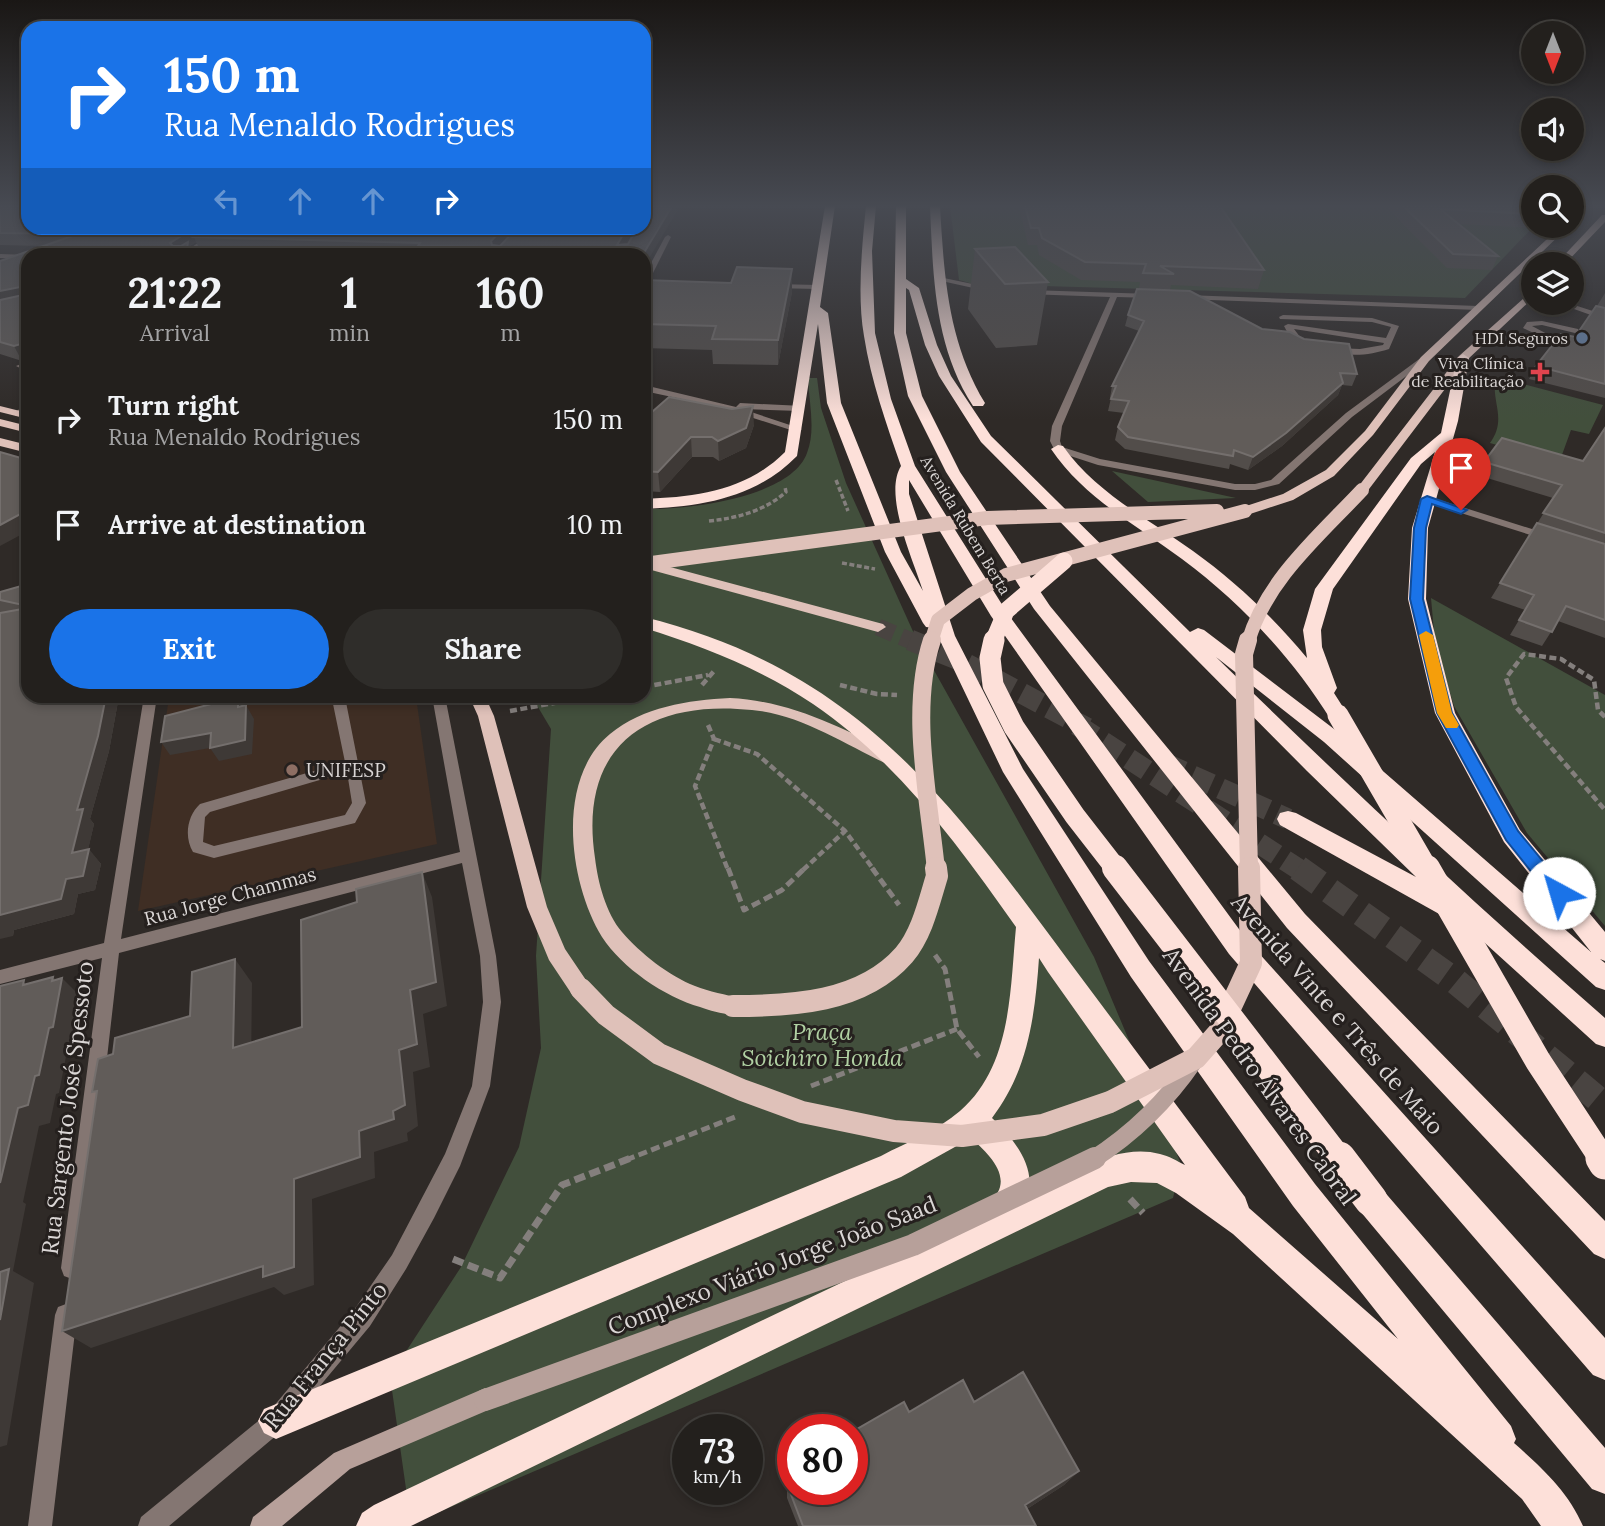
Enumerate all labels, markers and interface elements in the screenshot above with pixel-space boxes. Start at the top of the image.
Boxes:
north arrow [1521,21,1584,84]
map controls [1521,21,1584,315]
text: 150 m [164,43,300,105]
icon: right [49,49,140,140]
button: sound [1521,98,1584,161]
text: Rua Menaldo Rodrigues [164,104,515,145]
button: search [1521,175,1584,238]
icon: left [208,182,246,220]
icon: ahead [281,182,319,220]
icon: ahead [354,182,392,220]
icon: right [427,182,465,220]
button: layers [1521,252,1584,315]
text: 21:22 [128,266,222,320]
text: 1 [341,266,358,320]
text: 160 [476,266,544,320]
text: Arrival [140,318,210,347]
text: min [329,318,370,347]
text: m [500,318,521,347]
place label: HDI Seguros [1474,328,1568,348]
marker: HDI Seguros [1574,330,1590,346]
place label: Viva Clínica de Reabilitação [1411,353,1524,391]
marker: Viva Clínica de Reabilitação [1530,362,1550,382]
text: Turn right [108,389,239,422]
icon: right [49,401,87,439]
text: 150 m [553,403,623,436]
text: Rua Menaldo Rodrigues [108,422,360,451]
pin [1431,438,1491,510]
icon: arrive [1442,449,1480,487]
street label: Avenida Rubem Berta [916,451,1015,598]
icon: arrive [49,506,87,544]
text: Arrive at destination [108,508,366,541]
text: 10 m [567,508,623,541]
button: Exit [49,609,329,689]
button: Share [343,609,623,689]
place label: UNIFESP [306,758,386,782]
marker: UNIFESP [284,762,300,778]
position arrow [1522,856,1596,930]
street label: Rua Jorge Chammas [141,861,319,931]
street label: Avenida Vinte e Três de Maio [1225,887,1450,1140]
street label: Avenida Pedro Álvares Cabral [1156,941,1363,1210]
street label: Rua Sargento José Spessoto [35,960,99,1256]
park label: Praça Soichiro Honda [741,1017,903,1072]
street label: Complexo Viário Jorge João Saad [604,1189,941,1341]
street label: Rua França Pinto [257,1276,393,1434]
speed limit sign: 80 [777,1414,868,1505]
text: 73 [699,1428,736,1473]
text: km/h [693,1465,742,1488]

